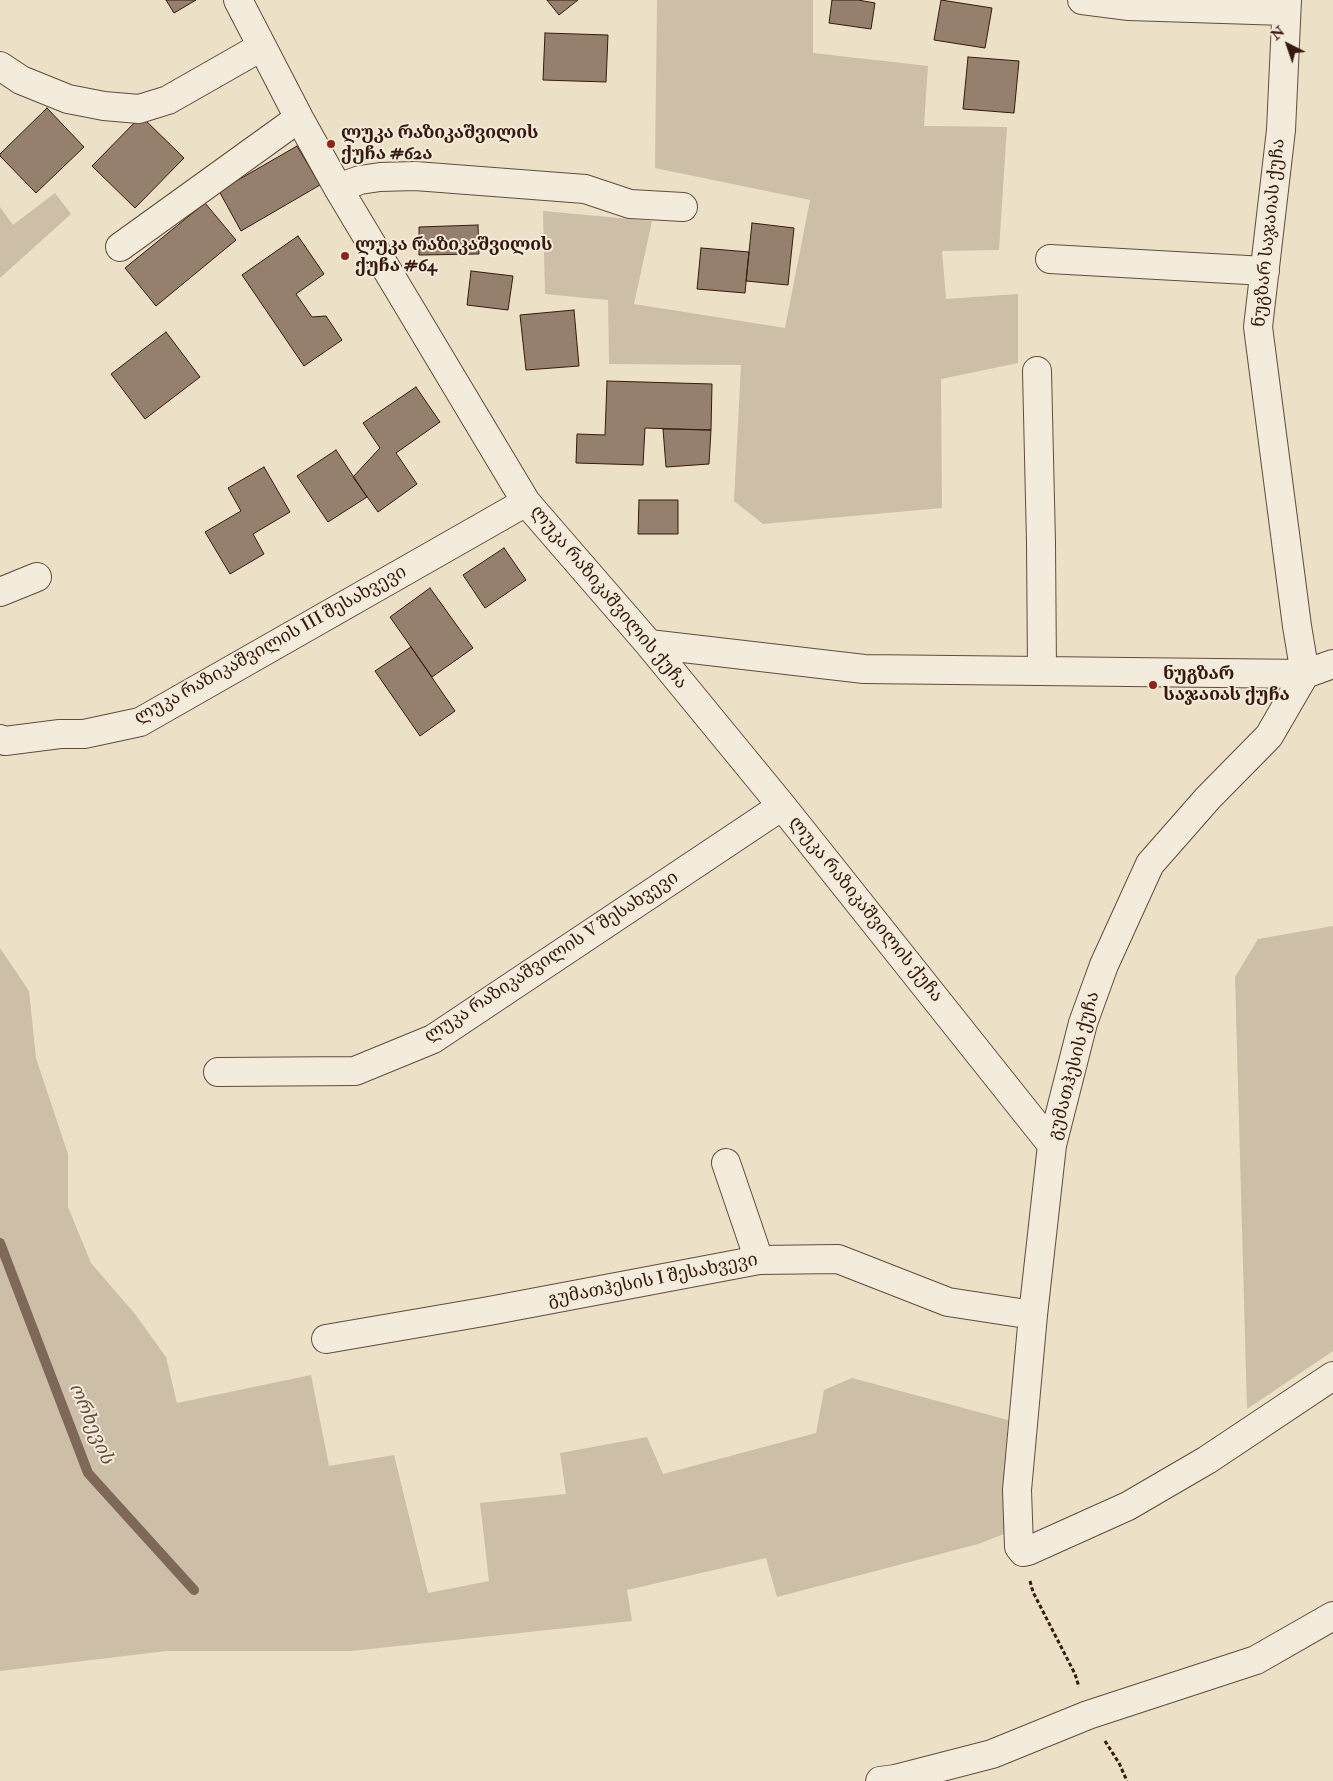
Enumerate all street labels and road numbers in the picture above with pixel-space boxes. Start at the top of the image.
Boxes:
street label: ნუგზარ საჯაიას ქუჩა [1249,138,1291,328]
street label: ლუკა რაზიკაშვილის ქუჩა [525,502,691,694]
street label: ლუკა რაზიკაშვილის III შესახვევი [131,562,411,730]
street label: ლუკა რაზიკაშვილის ქუჩა [783,813,947,1007]
street label: ლუკა რაზიკაშვილის V შესახვევი [421,868,683,1048]
street label: გუმათჰესის ქუჩა [1045,989,1105,1143]
street label: გუმათჰესის I შესახვევი [546,1250,760,1312]

